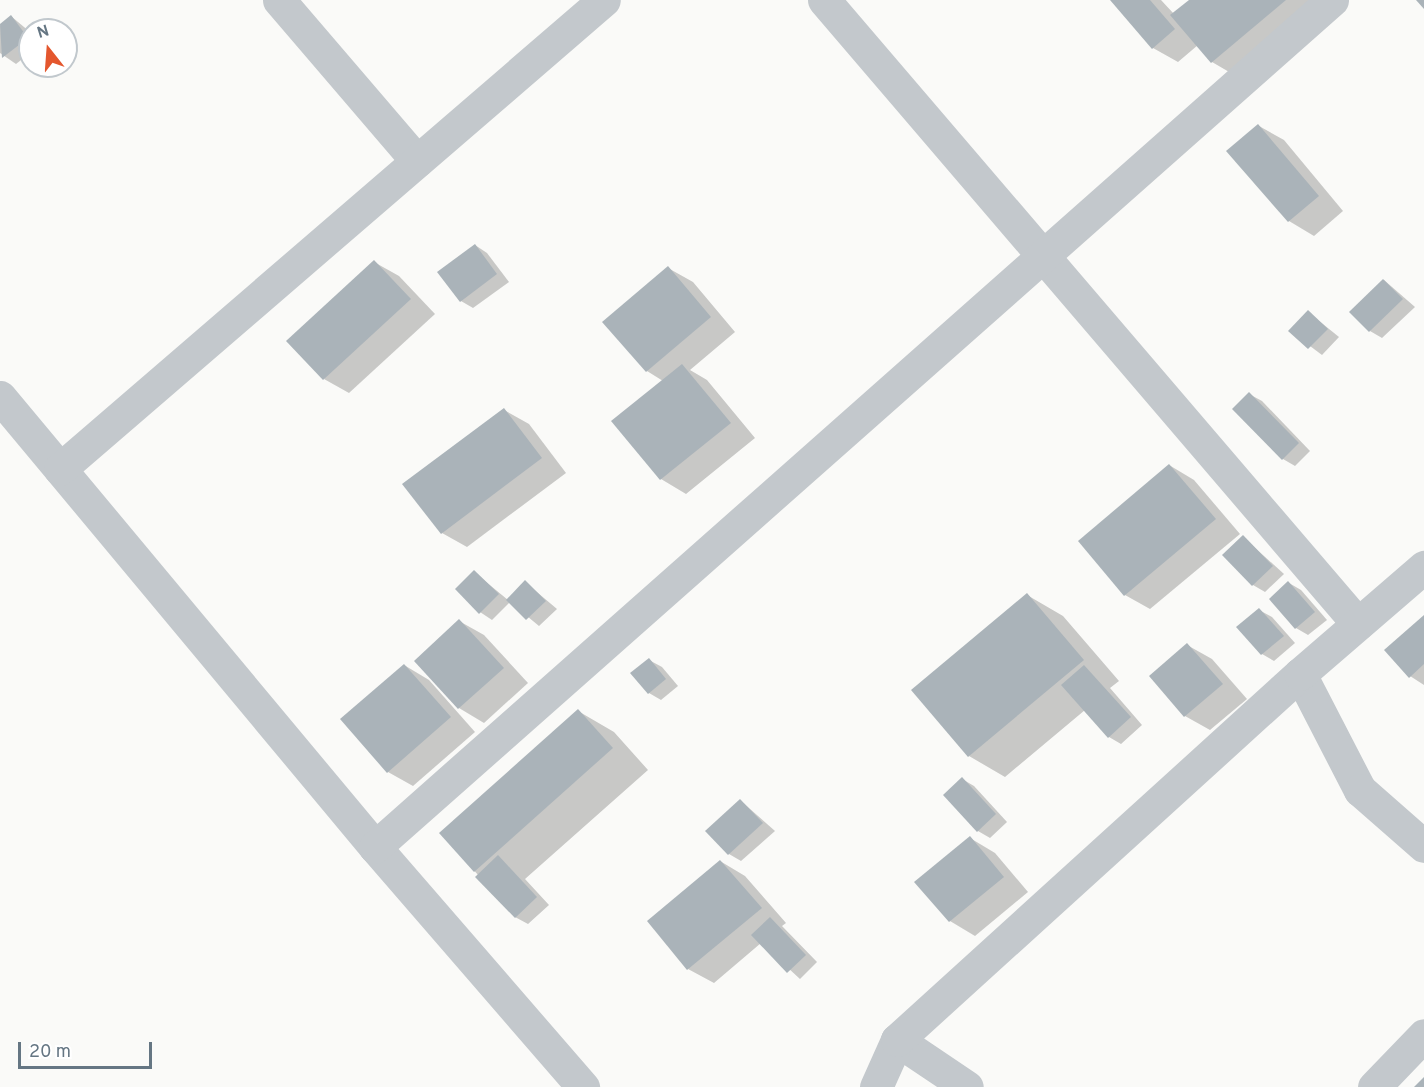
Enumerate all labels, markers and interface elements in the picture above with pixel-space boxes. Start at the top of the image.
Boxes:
north arrow [18,18,78,78]
text: N [35,21,52,44]
scale bar [21,1030,154,1068]
text: 20 m [29,1041,71,1064]

